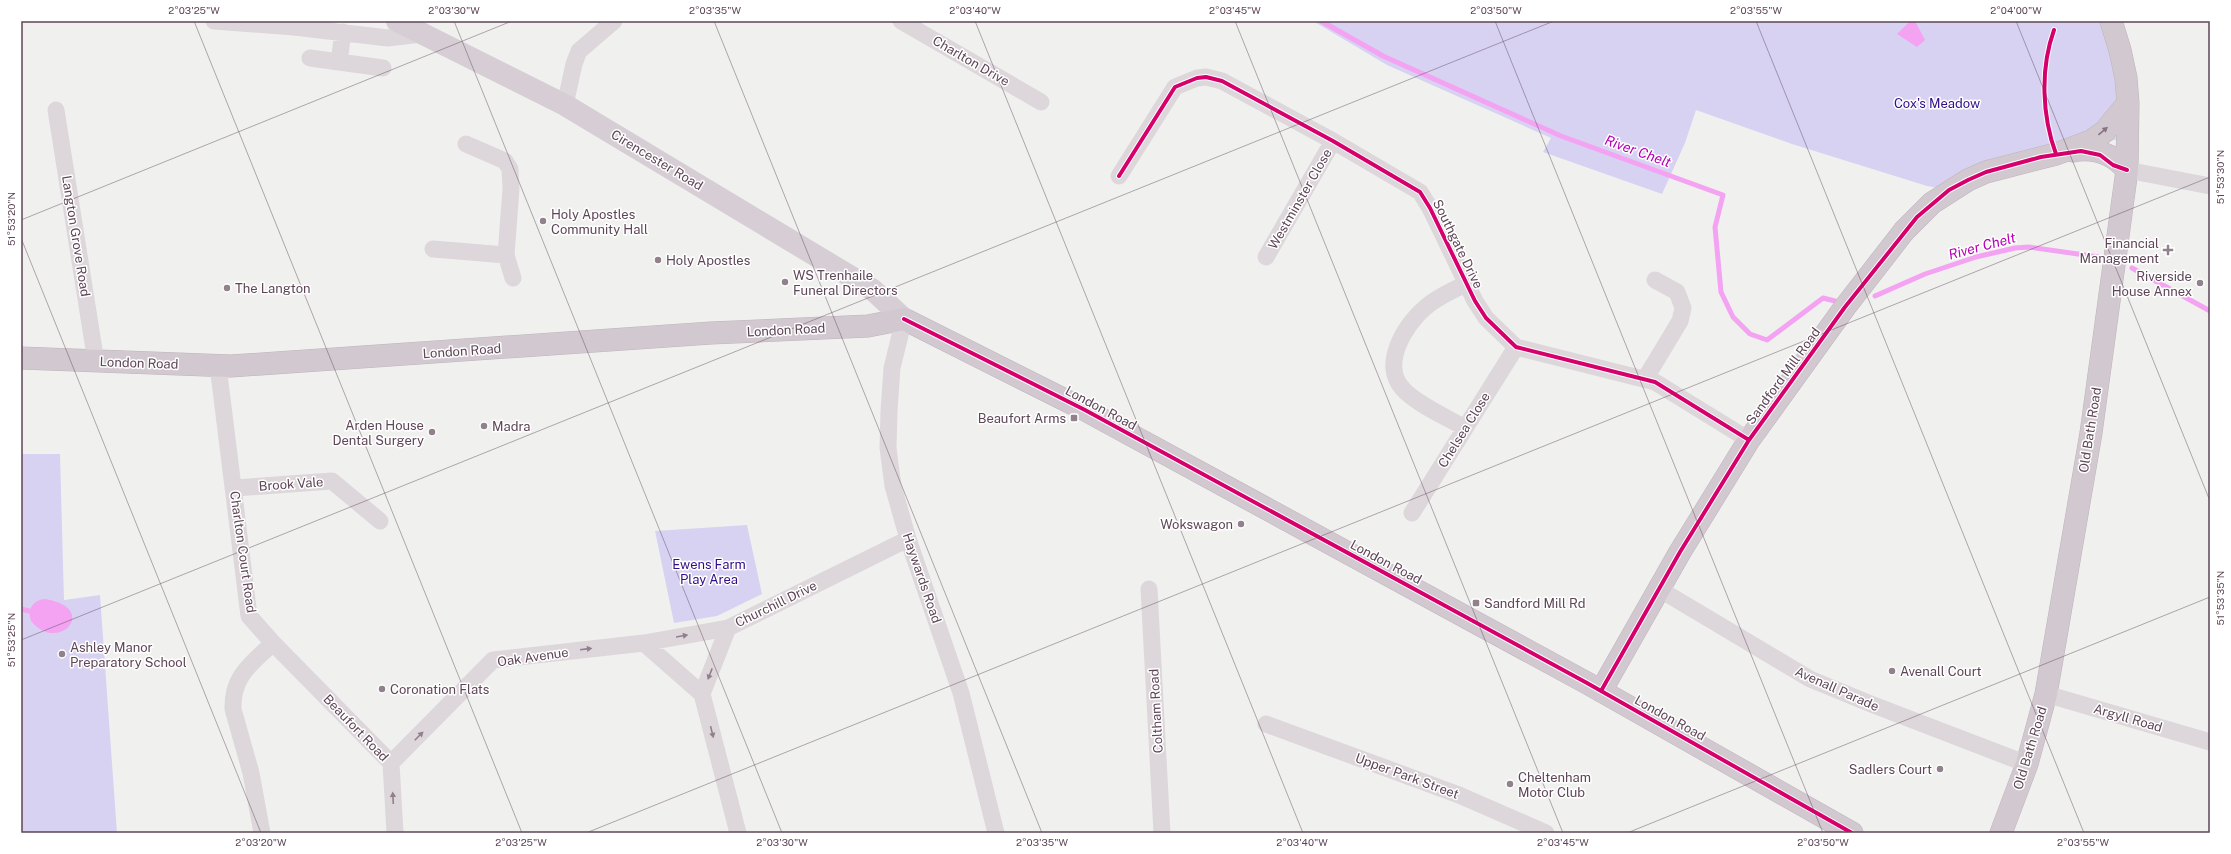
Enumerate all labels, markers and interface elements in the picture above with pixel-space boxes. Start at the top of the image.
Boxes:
text: 2°03'25"W [168,4,220,16]
text: 2°03'30"W [428,4,480,16]
text: 2°03'35"W [689,4,741,16]
text: 2°03'40"W [949,4,1001,16]
text: 2°03'45"W [1209,4,1261,16]
text: 2°03'50"W [1470,4,1522,16]
text: 2°03'55"W [1730,4,1782,16]
text: 2°04'00"W [1990,4,2042,16]
street label: Charlton Drive [930,33,1012,89]
park label: Cox's Meadow [1894,96,1980,111]
street label: Cirencester Road [608,127,706,193]
one-way arrow [2098,127,2108,136]
water label: River Chelt [1603,132,1674,171]
street label: Westminster Close [1265,146,1335,252]
text: 51°53'30"N [2214,150,2226,204]
street label: Langton Grove Road [59,174,93,298]
text: 51°53'20"N [5,192,17,246]
street label: Southgate Drive [1430,197,1486,291]
place label: Holy Apostles Community Hall [551,207,648,237]
marker: Holy Apostles Community Hall [538,216,548,226]
water label: River Chelt [1947,229,2018,263]
place label: Financial Management [2080,236,2159,266]
marker: Financial Management [2162,244,2174,256]
place label: Holy Apostles [666,253,750,268]
marker: Holy Apostles [653,255,663,265]
place label: WS Trenhaile Funeral Directors [793,268,898,298]
place label: Riverside House Annex [2112,269,2192,299]
marker: WS Trenhaile Funeral Directors [780,277,790,287]
marker: Riverside House Annex [2195,278,2205,288]
place label: The Langton [235,281,311,296]
marker: The Langton [222,283,232,293]
street label: London Road [746,320,826,340]
street label: Sandford Mill Road [1743,325,1823,427]
street label: London Road [422,341,502,361]
street label: London Road [99,354,179,372]
street label: London Road [1063,383,1139,433]
street label: Old Bath Road [2076,386,2104,474]
street label: Chelsea Close [1435,390,1493,470]
place label: Beaufort Arms [978,411,1066,426]
marker: Beaufort Arms [1069,413,1079,423]
place label: Arden House Dental Surgery [332,418,424,448]
place label: Madra [492,419,531,434]
marker: Madra [479,421,489,431]
marker: Arden House Dental Surgery [427,427,437,437]
street label: Brook Vale [258,474,324,494]
street label: Charlton Court Road [227,490,259,614]
place label: Wokswagon [1160,517,1233,532]
marker: Wokswagon [1236,519,1246,529]
street label: Haywards Road [900,531,944,625]
street label: London Road [1348,537,1424,587]
park label: Ewens Farm Play Area [672,557,746,587]
text: 51°53'35"N [2214,571,2226,625]
street label: Churchill Drive [733,578,819,630]
place label: Sandford Mill Rd [1484,596,1585,611]
marker: Sandford Mill Rd [1471,598,1481,608]
text: 51°53'25"N [5,613,17,667]
one-way arrow [676,633,688,639]
place label: Ashley Manor Preparatory School [70,640,187,670]
street label: Oak Avenue [496,645,570,669]
one-way arrow [580,646,592,653]
marker: Ashley Manor Preparatory School [57,649,67,659]
street label: Avenall Parade [1793,664,1881,714]
place label: Avenall Court [1900,664,1982,679]
marker: Avenall Court [1887,666,1897,676]
one-way arrow [707,668,713,680]
street label: Coltham Road [1146,668,1166,754]
place label: Coronation Flats [390,682,489,697]
marker: Coronation Flats [377,684,387,694]
street label: Beaufort Road [320,691,392,765]
street label: London Road [1632,692,1708,744]
street label: Argyll Road [2092,701,2164,735]
street label: Old Bath Road [2010,705,2050,791]
one-way arrow [709,726,715,738]
one-way arrow [414,731,424,741]
street label: Upper Park Street [1353,750,1461,802]
place label: Sadlers Court [1849,762,1932,777]
marker: Sadlers Court [1935,764,1945,774]
place label: Cheltenham Motor Club [1518,770,1591,800]
marker: Cheltenham Motor Club [1505,779,1515,789]
one-way arrow [390,792,397,804]
text: 2°03'20"W [235,836,287,848]
text: 2°03'25"W [495,836,547,848]
text: 2°03'30"W [756,836,808,848]
text: 2°03'35"W [1016,836,1068,848]
text: 2°03'40"W [1276,836,1328,848]
text: 2°03'45"W [1537,836,1589,848]
text: 2°03'50"W [1797,836,1849,848]
text: 2°03'55"W [2057,836,2109,848]

